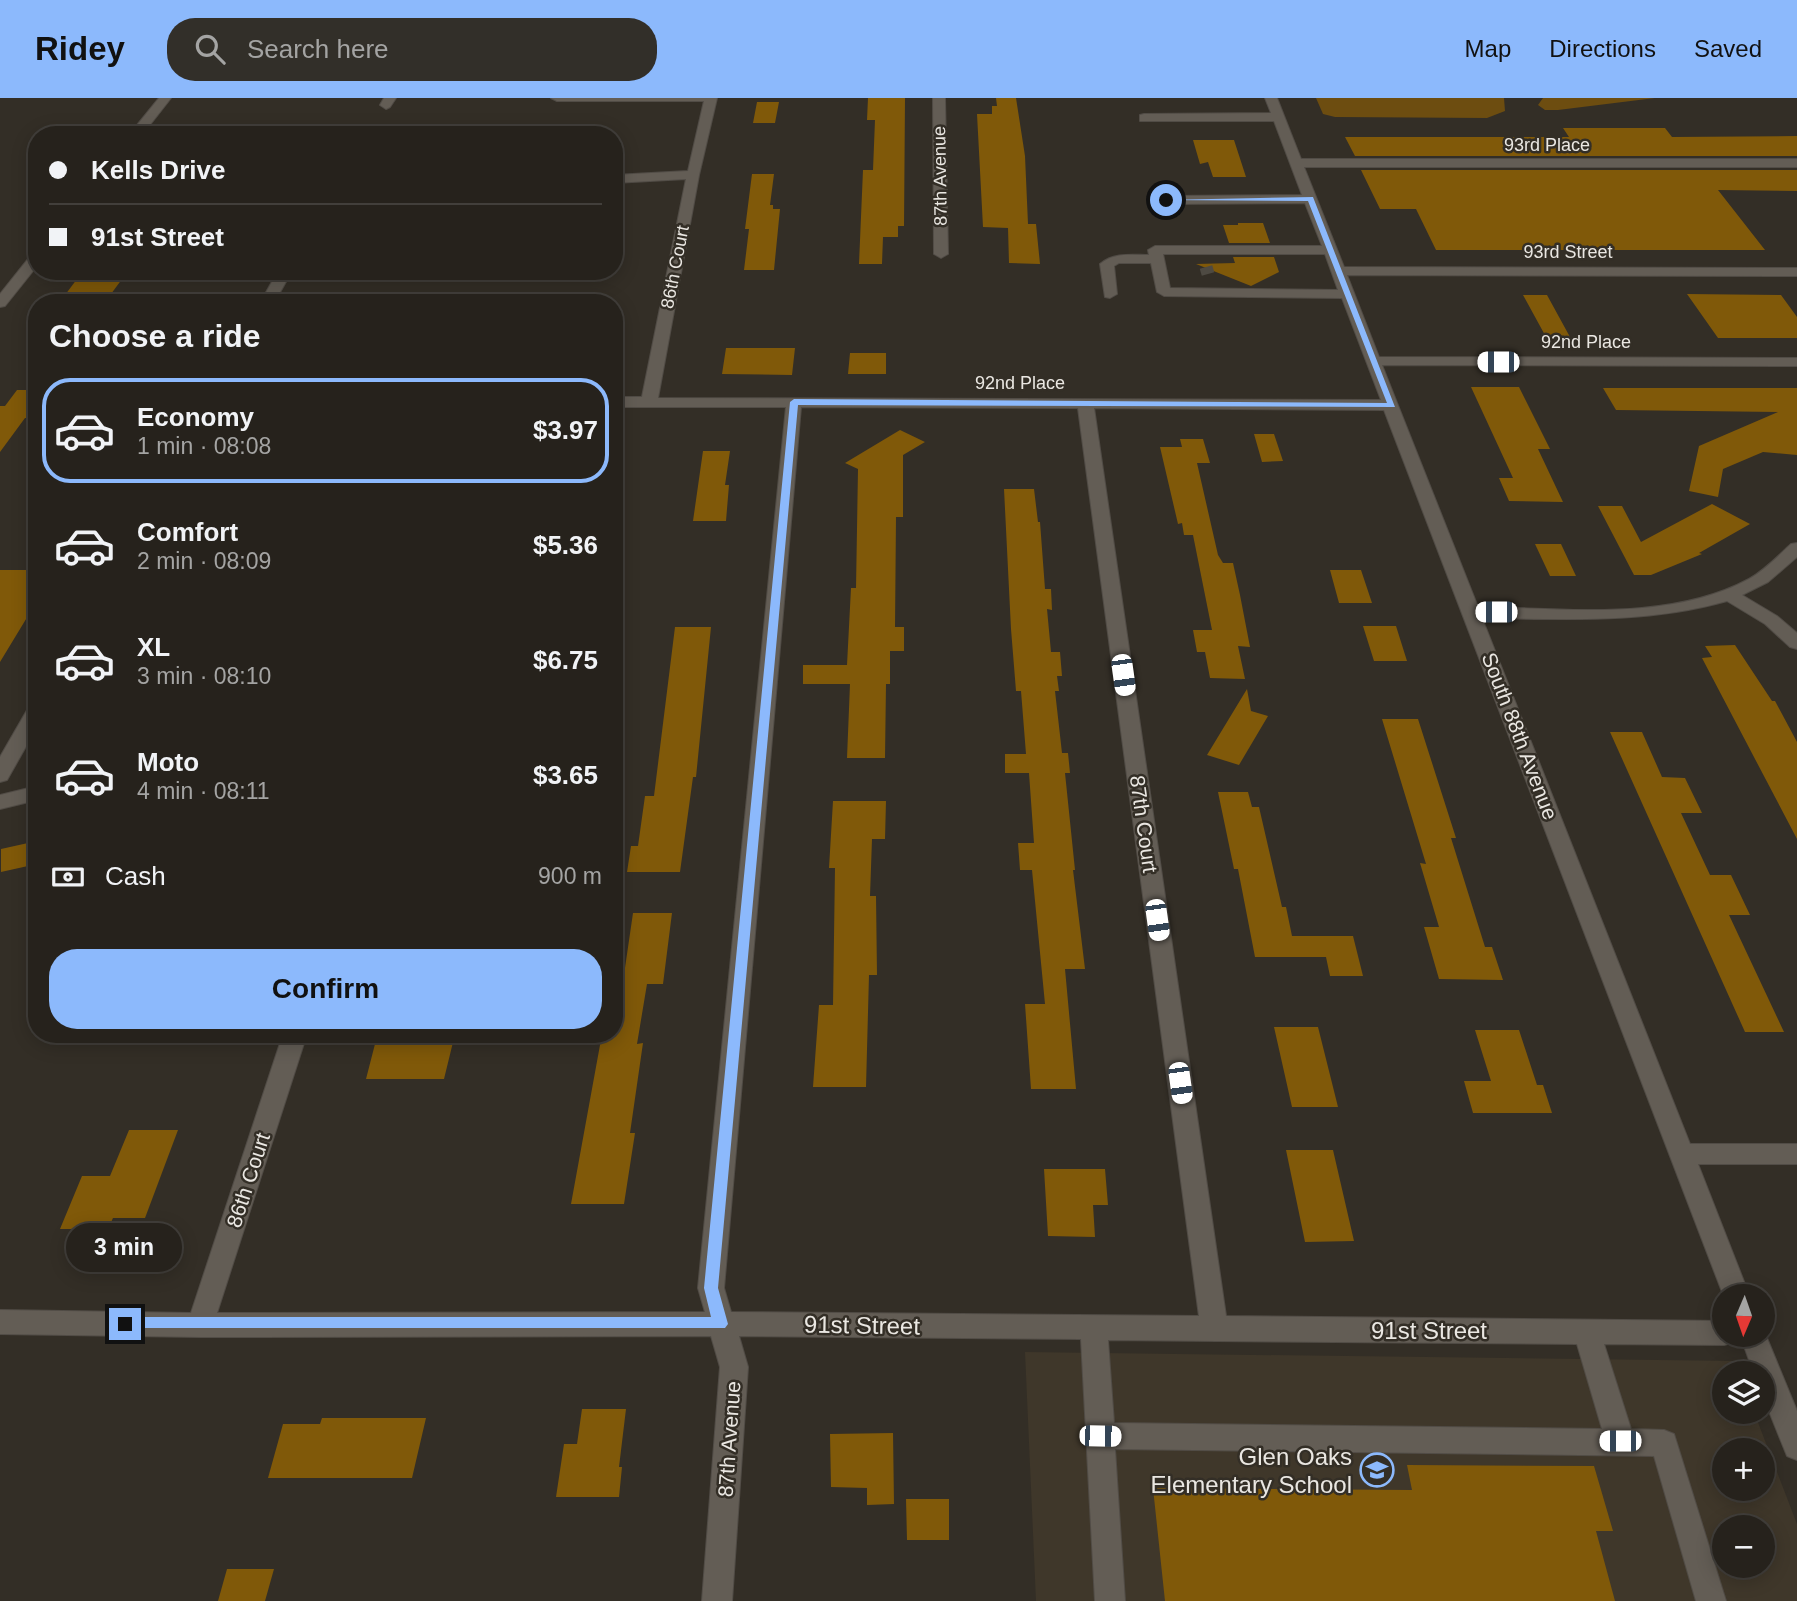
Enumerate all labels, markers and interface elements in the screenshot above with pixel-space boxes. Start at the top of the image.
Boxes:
search box [167,18,657,81]
text: Ridey [35,30,125,67]
icon: search [191,30,229,68]
text: Search here [247,34,389,64]
text: Map [1465,35,1511,62]
text: Directions [1549,35,1656,62]
text: Saved [1694,35,1762,62]
street label: 87th Avenue [929,126,951,226]
street label: 93rd Place [1504,135,1590,155]
text: Kells Drive [91,155,225,185]
route start [1150,184,1182,216]
text: 91st Street [91,222,224,252]
street label: 86th Court [657,224,693,310]
street label: 93rd Street [1523,242,1613,262]
text: Choose a ride [49,318,261,354]
street label: 92nd Place [1541,332,1631,352]
car [1478,352,1520,373]
street label: 92nd Place [975,373,1065,393]
icon: car [53,399,116,462]
text: Economy [137,402,254,432]
text: $3.97 [533,415,598,445]
text: 1 min · 08:08 [137,433,271,459]
icon: car [53,514,116,577]
text: Comfort [137,517,238,547]
text: $5.36 [533,530,598,560]
text: 2 min · 08:09 [137,548,271,574]
car [1476,602,1518,623]
icon: car [53,629,116,692]
text: XL [137,632,170,662]
text: $6.75 [533,645,598,675]
street label: South 88th Avenue [1478,649,1562,823]
car [1110,653,1137,697]
text: 3 min · 08:10 [137,663,271,689]
icon: car [53,744,116,807]
text: Moto [137,747,199,777]
text: $3.65 [533,760,598,790]
street label: 87th Court [1126,774,1162,874]
text: 4 min · 08:11 [137,778,270,804]
icon: cash [49,858,87,896]
text: Cash [105,861,166,891]
text: 900 m [538,863,602,889]
car [1144,898,1171,942]
button: Confirm [49,949,602,1029]
car [1167,1061,1194,1105]
street label: 86th Court [222,1130,274,1230]
callout: 3 min [67,1222,183,1272]
text: 3 min [94,1234,154,1260]
north arrow [1712,1284,1774,1348]
map controls [1712,1284,1775,1578]
route end [109,1308,141,1340]
street label: 91st Street [804,1310,921,1340]
street label: 91st Street [1371,1317,1487,1344]
button: layers [1712,1361,1775,1424]
street label: 87th Avenue [713,1380,745,1498]
car [1079,1425,1122,1447]
car [1600,1431,1642,1452]
button: + [1712,1438,1775,1501]
place label: Glen Oaks Elementary School [1151,1443,1352,1498]
school or university icon: Glen Oaks Elementary School [1358,1451,1396,1489]
button: − [1712,1515,1775,1578]

